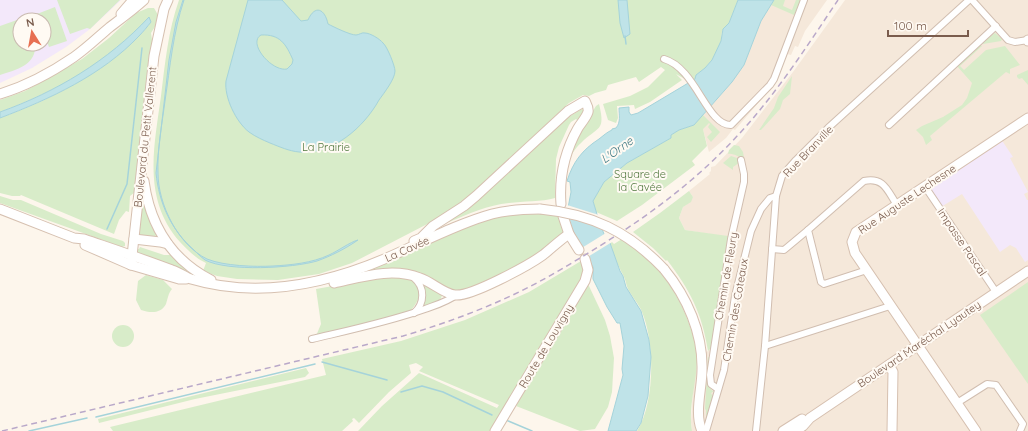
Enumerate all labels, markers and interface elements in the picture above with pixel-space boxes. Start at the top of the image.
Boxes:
north arrow [12,12,52,52]
scale bar [888,12,968,38]
text: N [25,15,35,30]
text: 100 m [894,18,927,33]
street label: Boulevard du Petit Vallerent [131,66,159,208]
street label: Rue Branville [780,122,836,180]
water label: L'Orne [598,132,637,166]
park label: La Prairie [302,140,350,154]
street label: Rue Auguste Lechesne [855,161,959,237]
park label: Square de la Cavée [614,167,666,194]
street label: Impasse Pascal [934,205,990,279]
street label: Chemin de Fleury [711,231,741,321]
street label: La Cavée [382,233,432,265]
street label: Chemin des Coteaux [719,257,751,363]
street label: Boulevard Maréchal Lyautey [855,297,983,391]
street label: Route de Louvigny [515,302,577,390]

